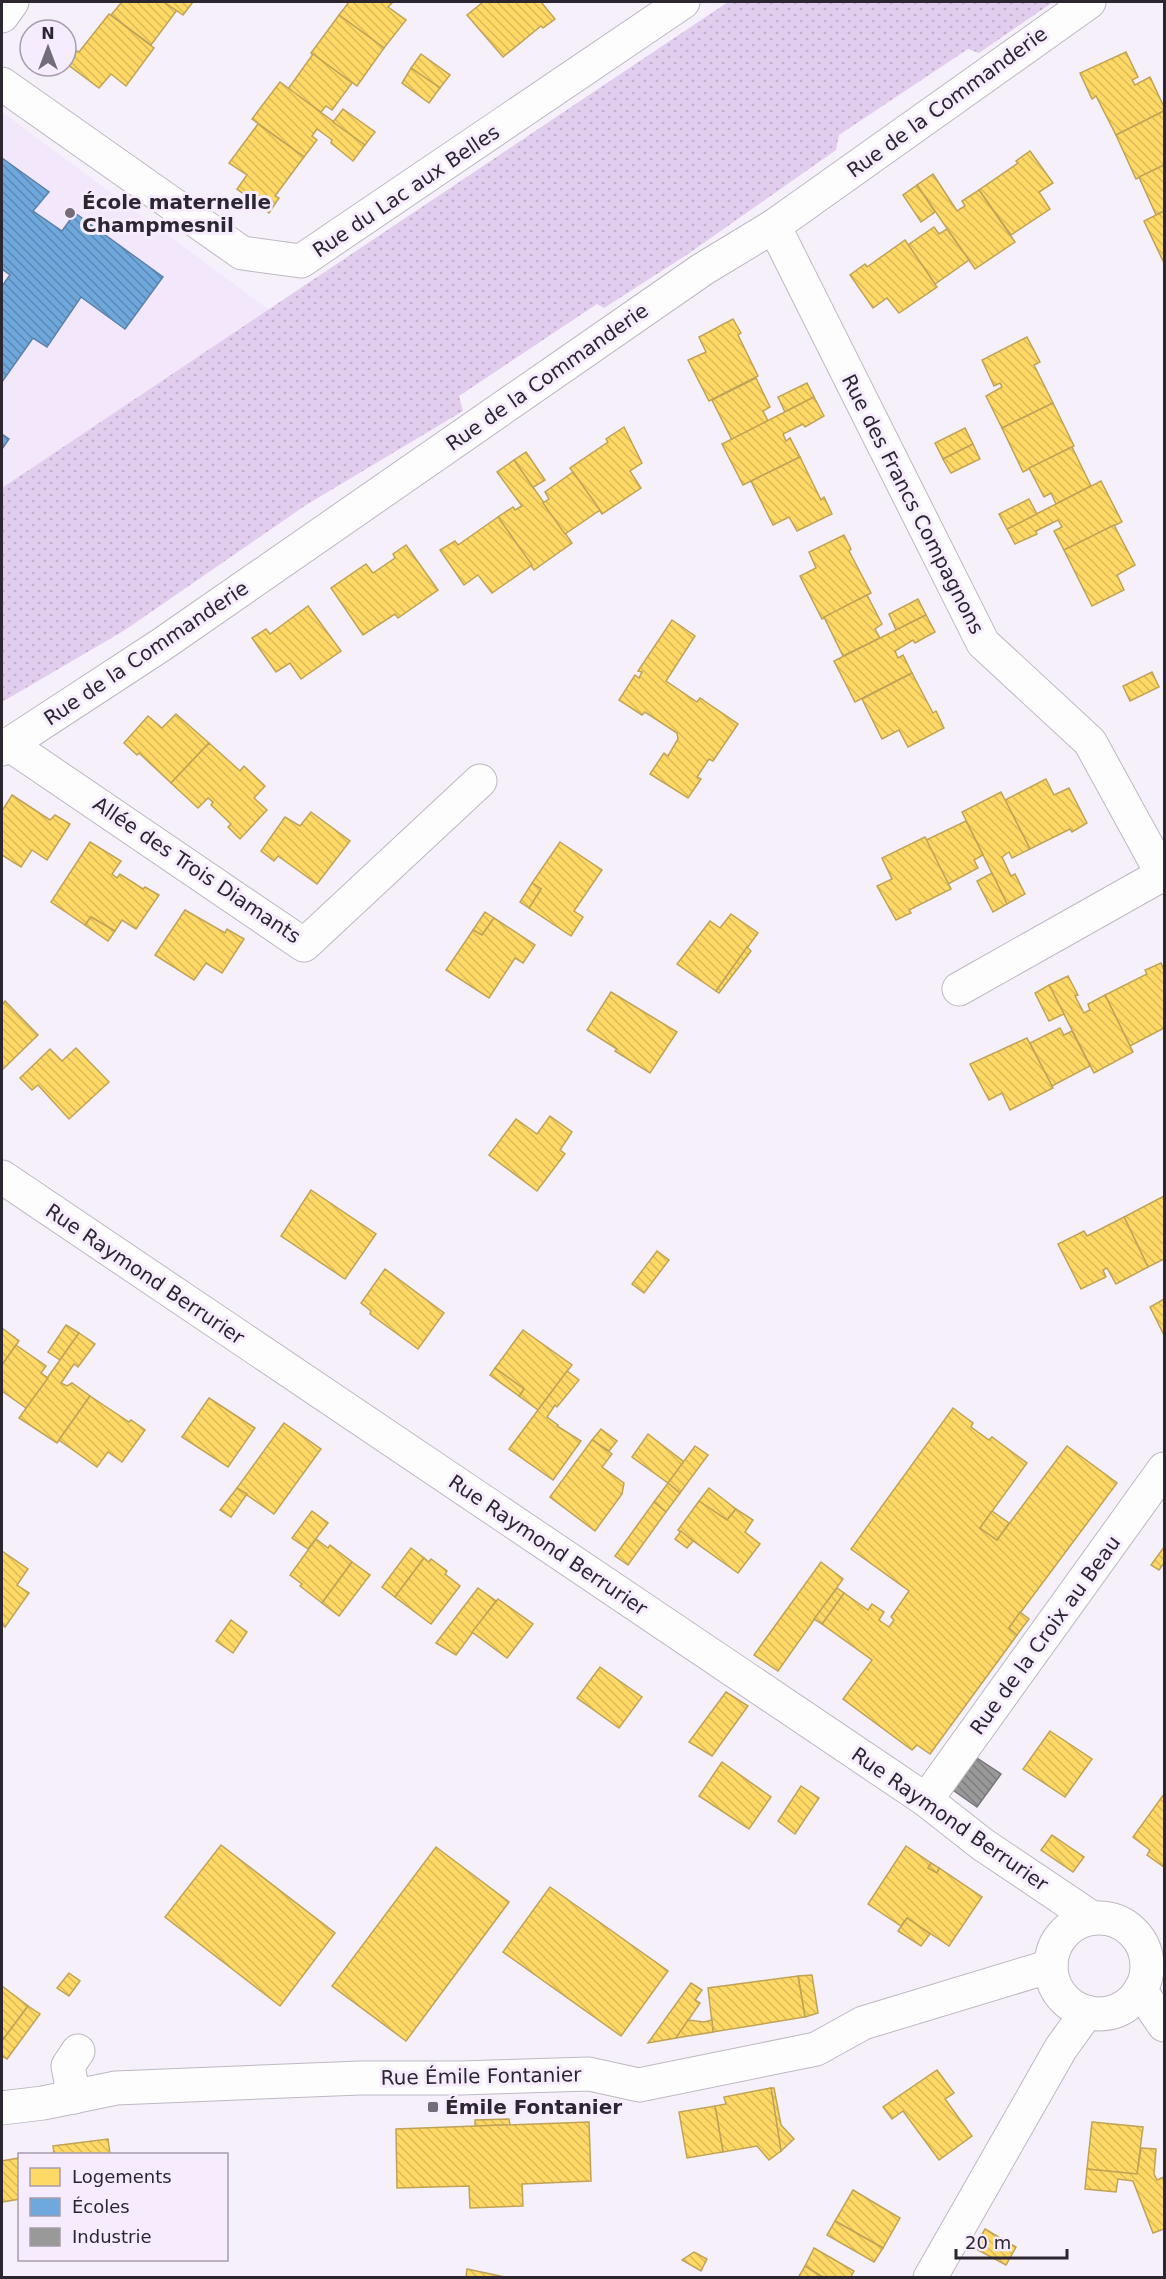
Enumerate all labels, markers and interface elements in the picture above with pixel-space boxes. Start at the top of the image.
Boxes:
north arrow [18,18,78,78]
street label: Rue de la Commanderie [842,21,1052,183]
text: N [41,24,55,43]
street label: Rue du Lac aux Belles [308,120,504,262]
place label: École maternelle Champmesnil [82,190,271,237]
marker: École maternelle Champmesnil [63,206,77,220]
street label: Rue de la Commanderie [441,298,653,456]
street label: Rue des Francs Compagnons [837,370,989,638]
street label: Rue de la Commanderie [39,576,253,730]
street label: Allée des Trois Diamants [89,792,305,948]
street label: Rue Raymond Berrurier [41,1199,250,1350]
street label: Rue Raymond Berrurier [444,1470,653,1621]
street label: Rue de la Croix au Beau [965,1531,1125,1739]
street label: Rue Raymond Berrurier [847,1742,1054,1897]
street label: Rue Émile Fontanier [380,2062,582,2090]
place label: Émile Fontanier [445,2095,622,2119]
marker: Émile Fontanier [426,2100,440,2114]
legend [18,2153,228,2261]
text: Logements [72,2166,172,2187]
text: Écoles [72,2196,130,2217]
scale bar [956,2222,1067,2260]
text: Industrie [72,2226,151,2247]
text: 20 m [965,2232,1011,2253]

